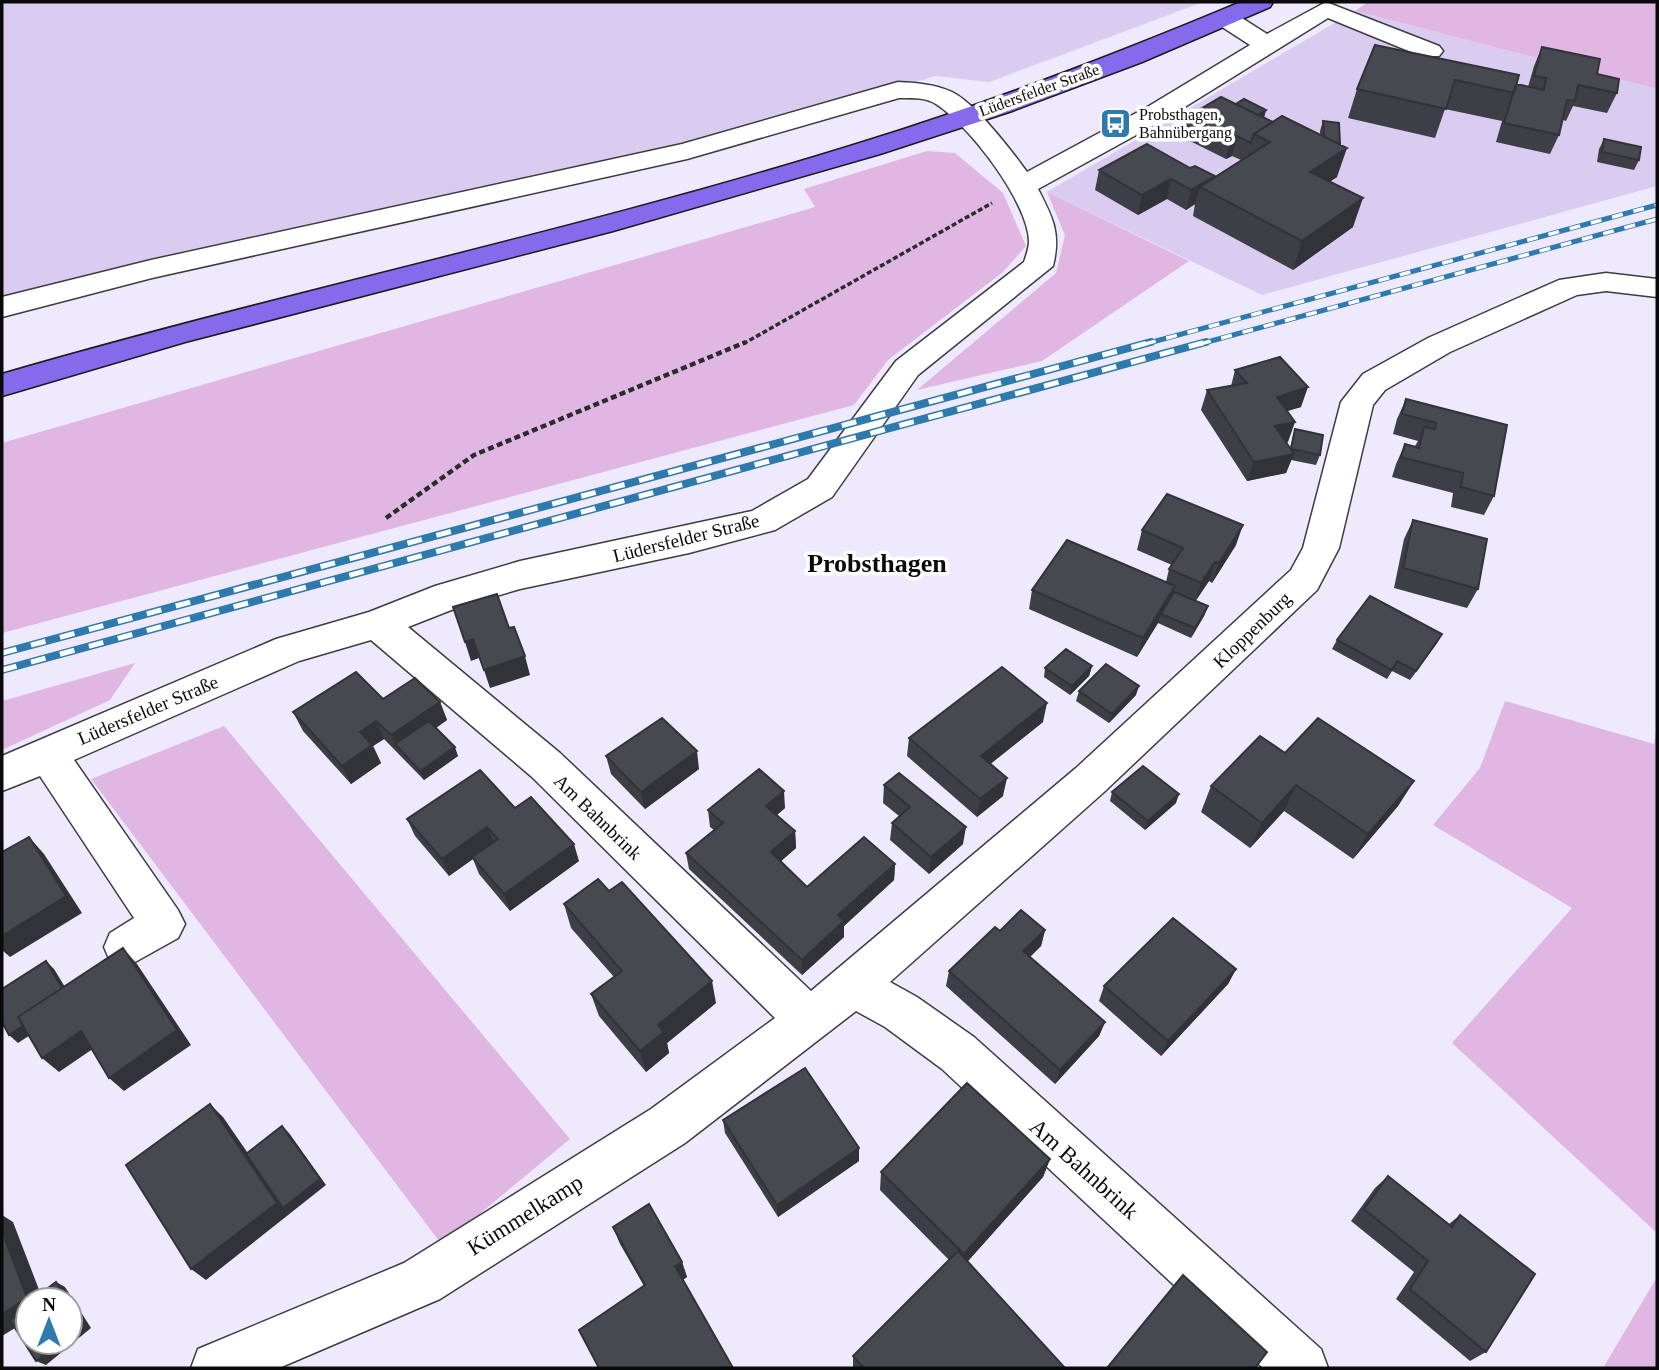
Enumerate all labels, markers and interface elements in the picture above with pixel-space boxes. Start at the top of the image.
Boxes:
street label: Lüdersfelder Straße [977,60,1101,120]
bus stop icon: Probsthagen, Bahnübergang [1099,106,1133,140]
place label: Probsthagen, Bahnübergang [1139,106,1232,142]
street label: Lüdersfelder Straße [611,510,761,566]
district label: Probsthagen [807,549,947,578]
street label: Kloppenburg [1209,587,1296,672]
street label: Lüdersfelder Straße [75,671,221,749]
street label: Am Bahnbrink [550,770,646,864]
street label: Am Bahnbrink [1025,1114,1144,1225]
street label: Kümmelkamp [463,1170,587,1260]
north arrow [14,1286,84,1356]
text: N [42,1294,56,1315]

